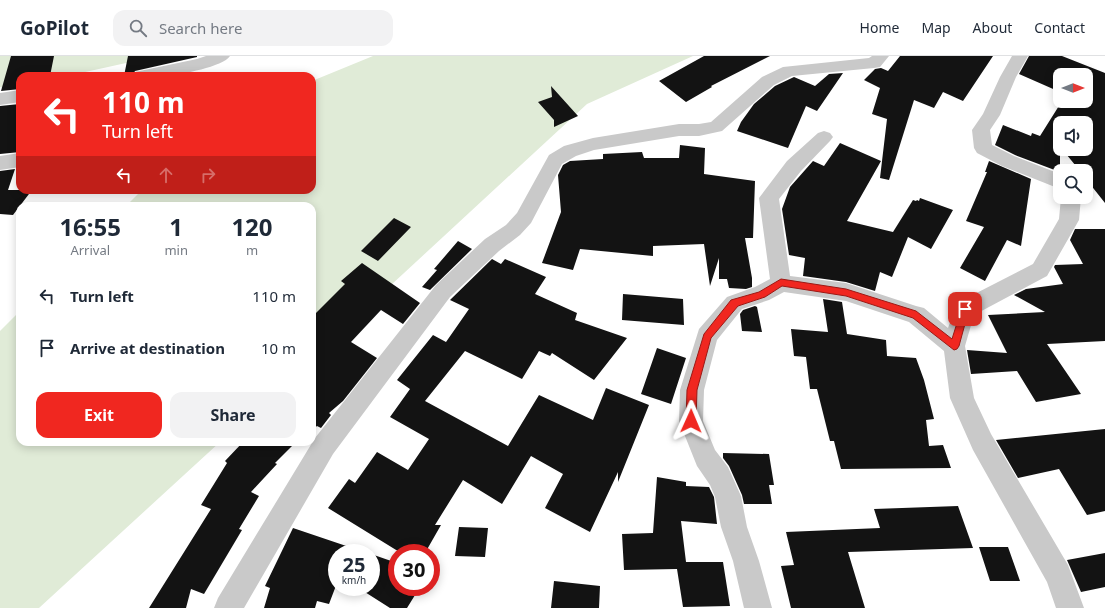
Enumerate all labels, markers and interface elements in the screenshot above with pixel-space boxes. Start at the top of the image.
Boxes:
search box [113,10,393,46]
text: GoPilot [20,15,89,41]
icon: search [127,17,149,39]
text: Search here [159,18,242,38]
text: Home [860,18,899,37]
text: Map [921,18,951,37]
text: About [973,18,1012,37]
text: Contact [1034,18,1085,37]
north arrow [1053,68,1093,108]
map controls [1053,68,1093,204]
text: 110 m [102,83,185,121]
icon: left [36,88,88,140]
button: sound [1053,116,1093,156]
text: Turn left [102,119,173,143]
icon: left [113,164,135,186]
icon: ahead [155,164,177,186]
icon: right [197,164,219,186]
button: search [1053,164,1093,204]
text: 16:55 [59,210,121,243]
text: 1 [169,210,183,243]
text: 120 [231,210,273,243]
text: Arrival [70,241,110,259]
text: min [164,241,188,259]
text: m [246,241,258,259]
icon: left [36,285,58,307]
text: Turn left [70,286,134,306]
text: 110 m [252,286,296,306]
pin [948,292,982,326]
icon: arrive [954,298,976,320]
icon: arrive [36,337,58,359]
text: Arrive at destination [70,338,225,358]
text: 10 m [261,338,296,358]
button: Exit [36,392,162,438]
button: Share [170,392,296,438]
position arrow [670,400,712,442]
speed limit sign: 30 [388,544,440,596]
text: 25 [343,551,365,578]
text: km/h [342,573,366,587]

